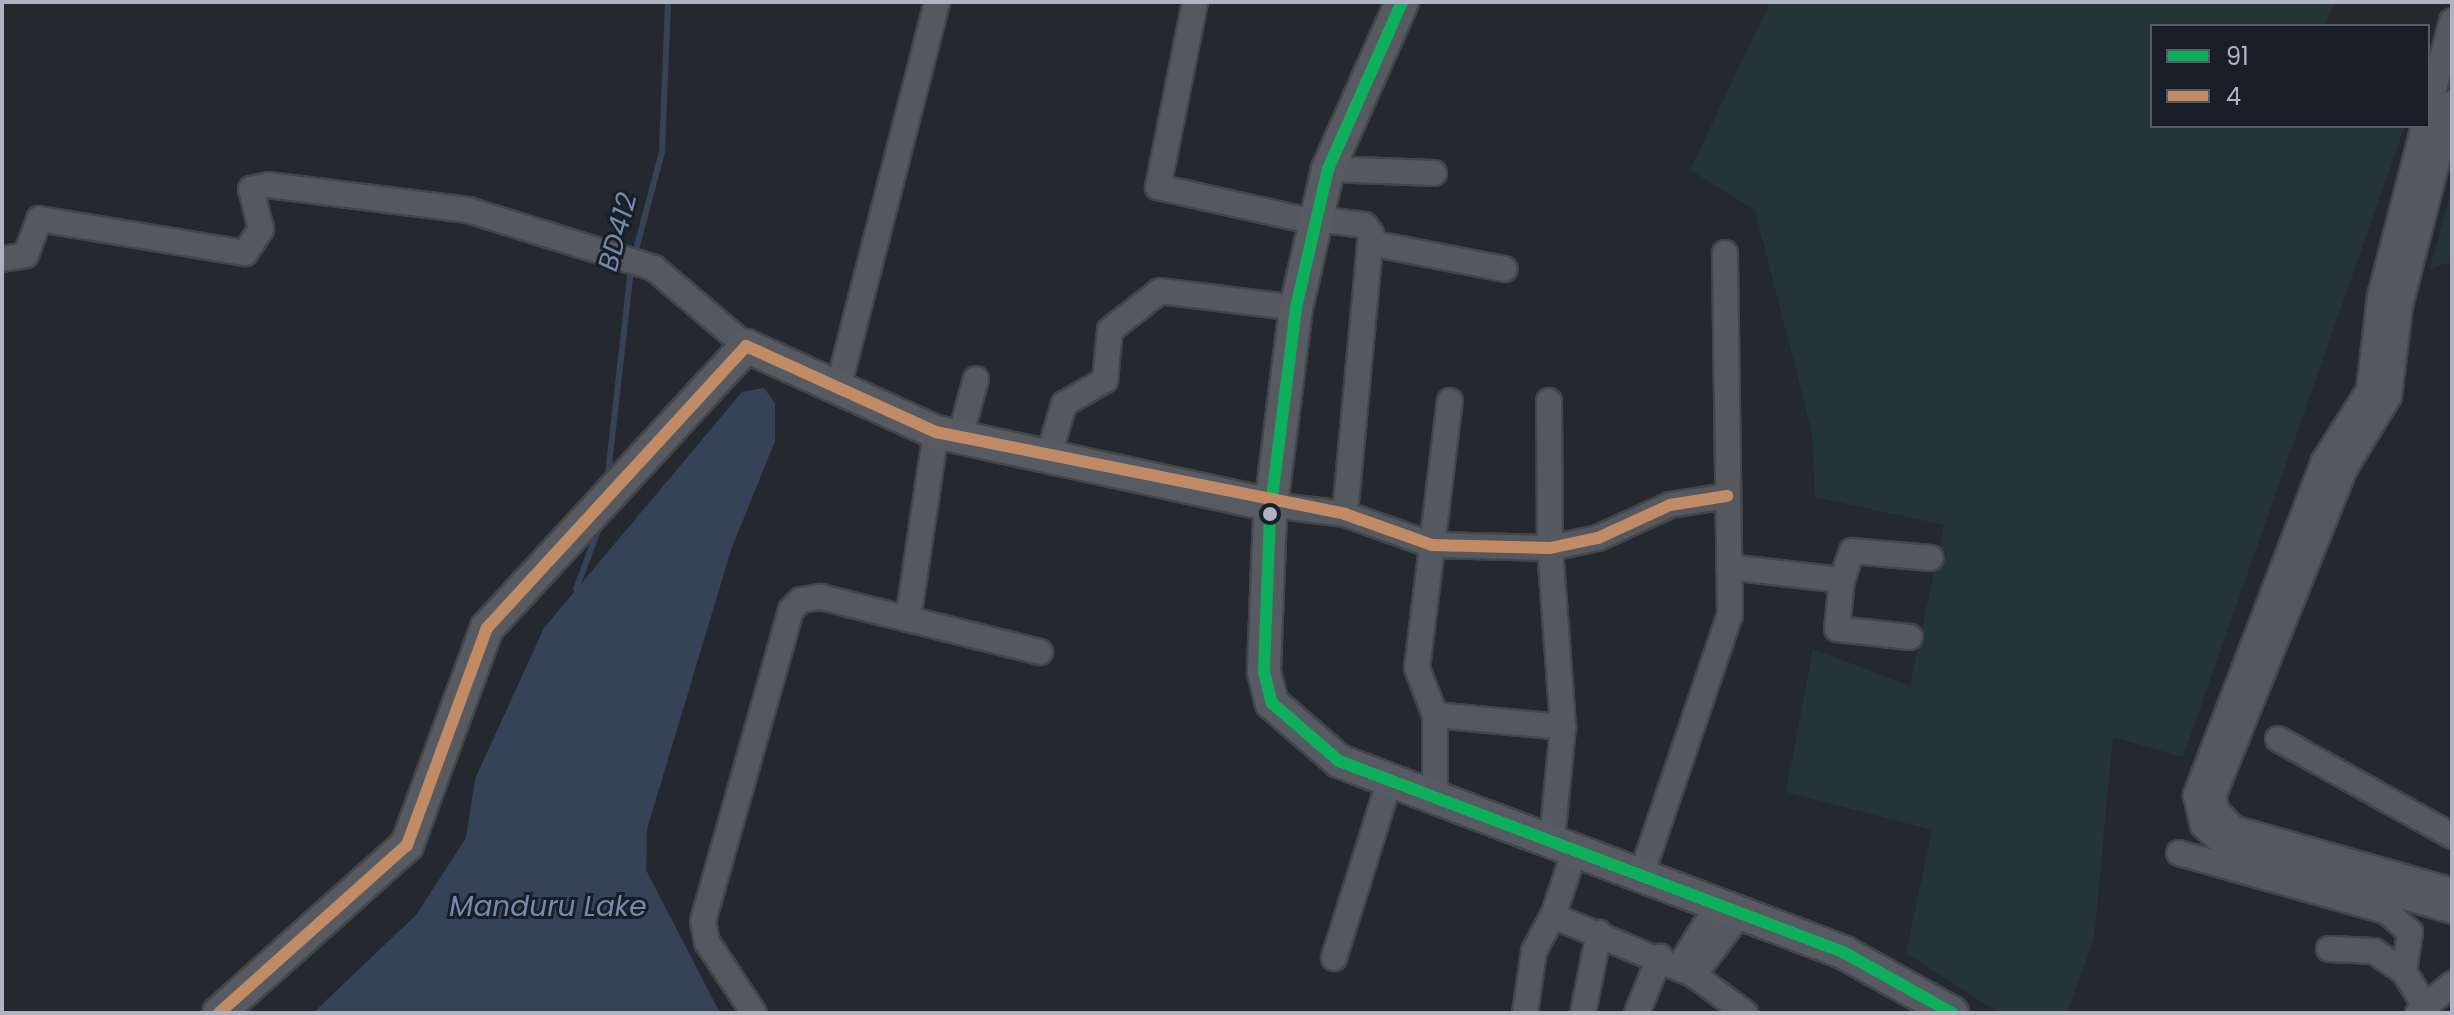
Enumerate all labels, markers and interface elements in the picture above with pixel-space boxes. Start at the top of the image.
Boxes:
legend [2150,24,2430,128]
text: 91 [2226,40,2249,73]
text: 4 [2226,80,2241,113]
water label: BD412 [591,189,645,275]
unlabelled marker [1262,506,1278,522]
water label: Manduru Lake [449,890,647,924]

